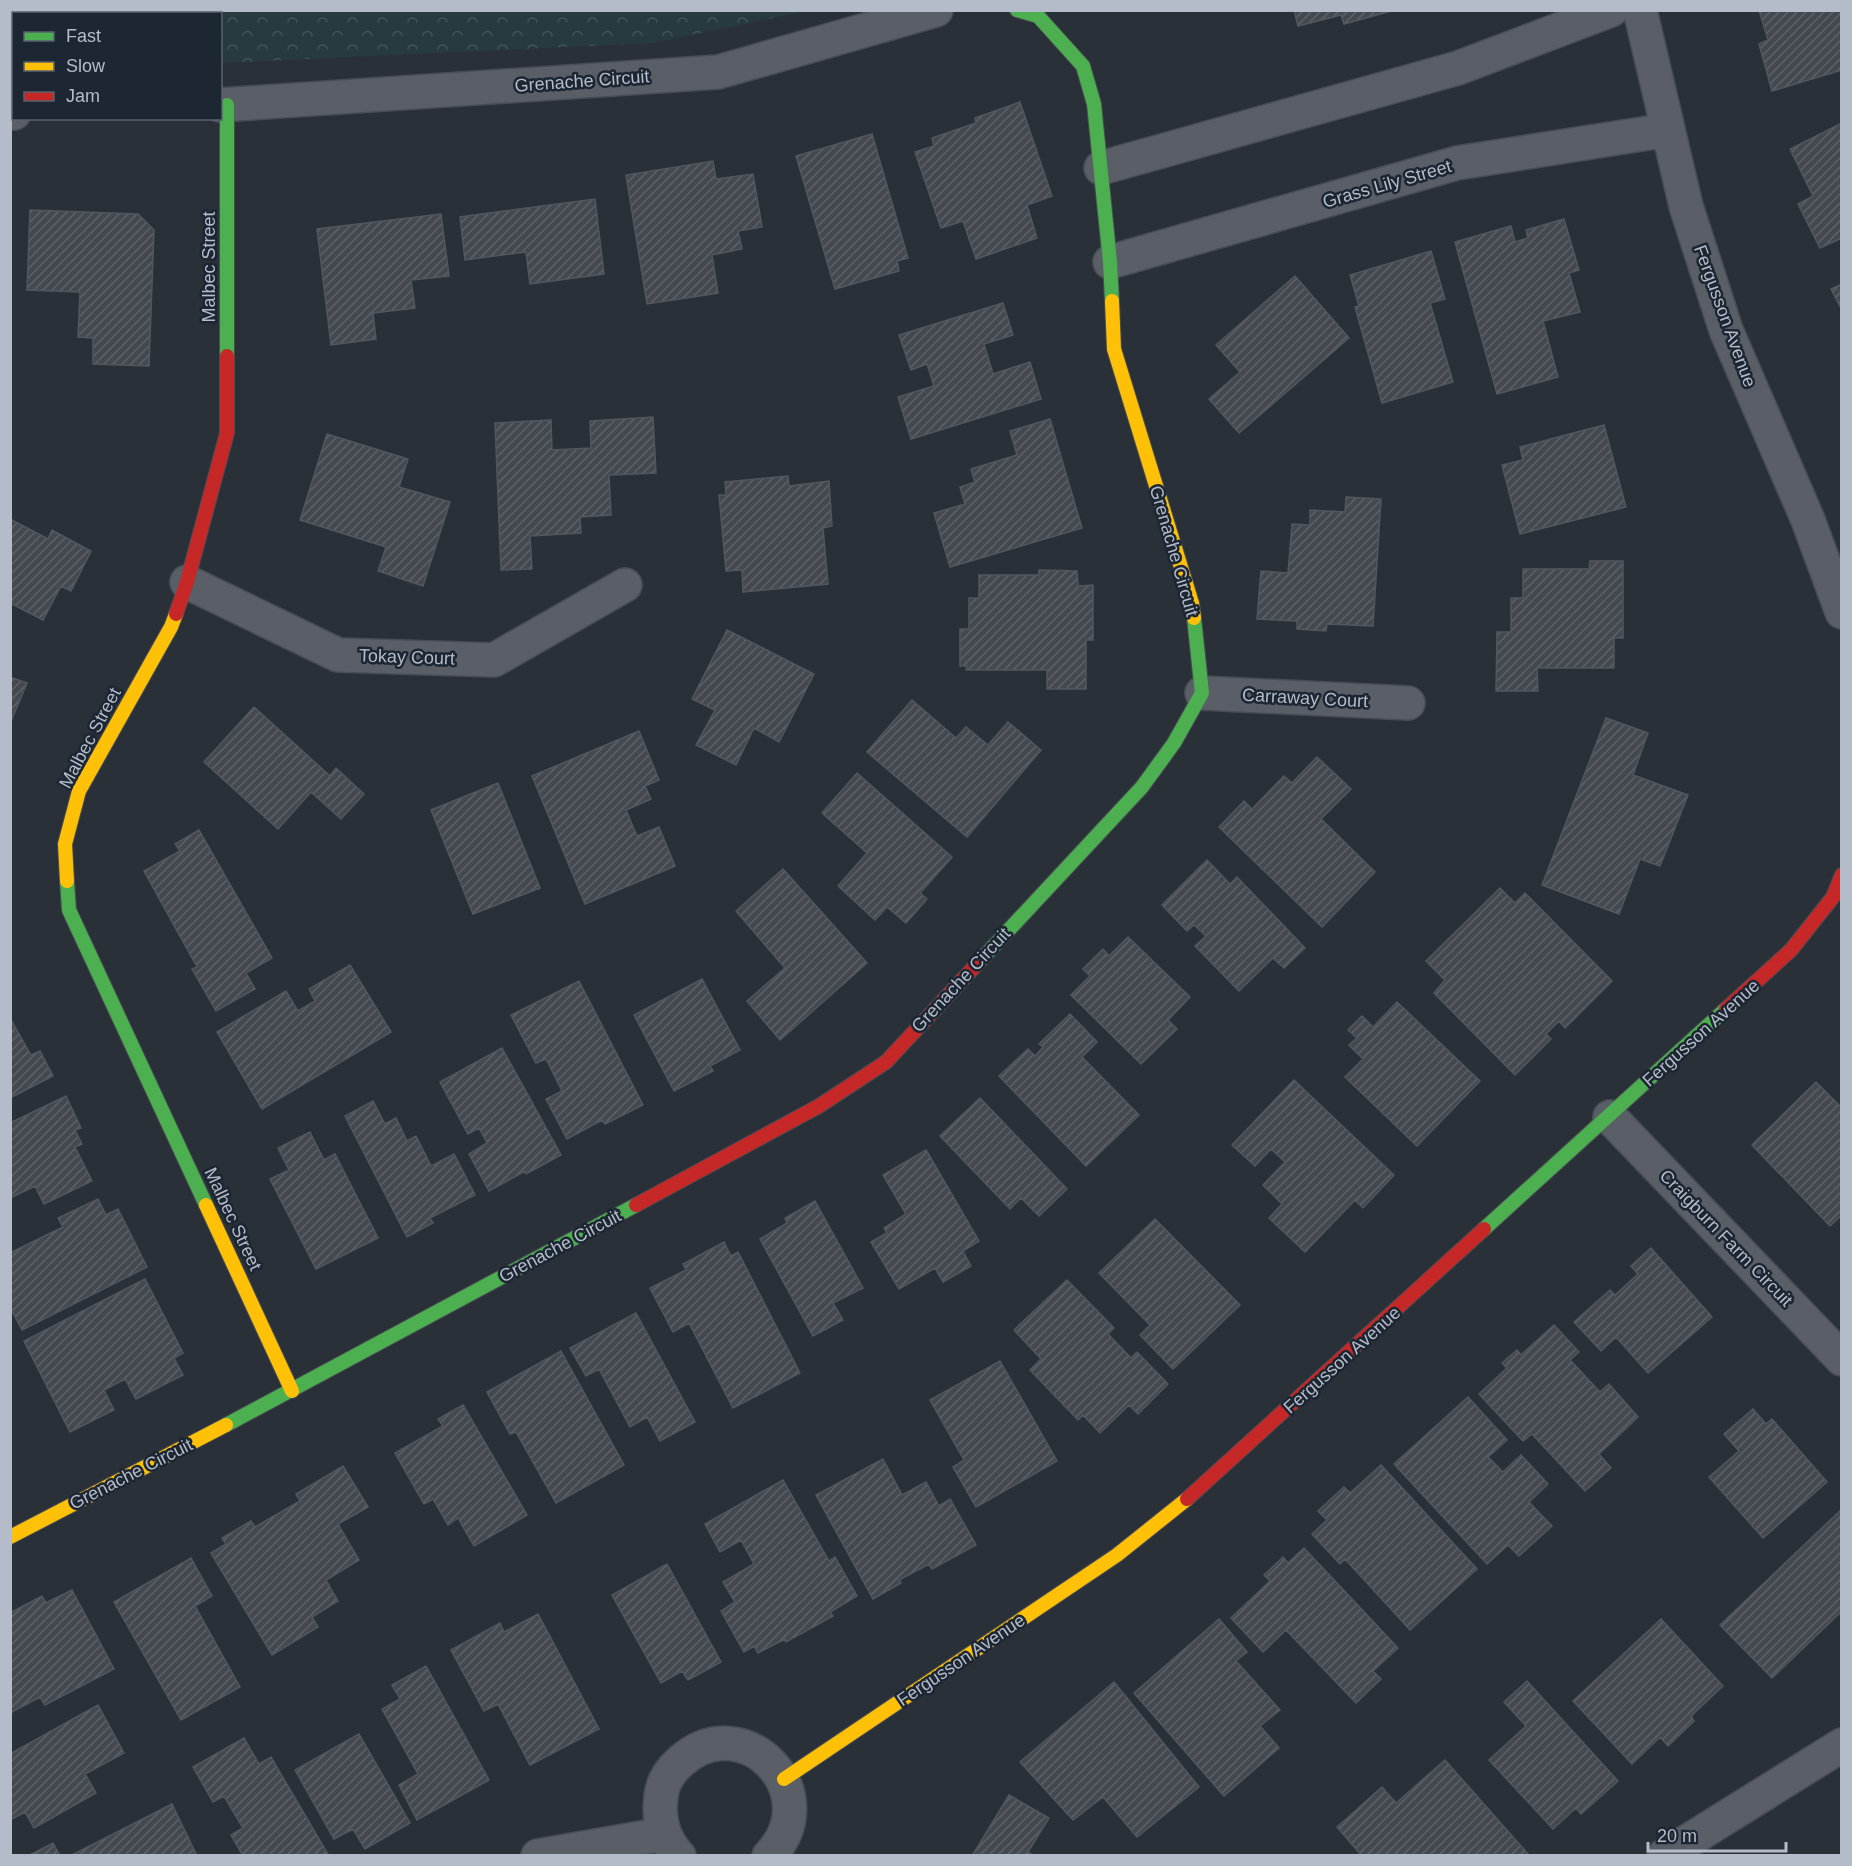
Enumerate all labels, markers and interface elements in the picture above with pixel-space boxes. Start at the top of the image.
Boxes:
legend [12,12,222,120]
text: Fast [66,26,101,46]
text: Slow [66,56,106,76]
street label: Grenache Circuit [514,66,650,96]
text: Jam [66,86,100,106]
street label: Grass Lily Street [1320,156,1454,212]
street label: Malbec Street [199,211,219,323]
street label: Fergusson Avenue [1690,242,1760,390]
street label: Grenache Circuit [1146,483,1202,619]
street label: Tokay Court [359,645,455,669]
street label: Malbec Street [55,684,125,792]
street label: Carraway Court [1242,685,1368,711]
street label: Grenache Circuit [908,924,1014,1036]
street label: Fergusson Avenue [1639,975,1763,1091]
street label: Malbec Street [200,1164,266,1274]
street label: Craigburn Farm Circuit [1656,1166,1796,1310]
street label: Grenache Circuit [496,1205,624,1287]
street label: Fergusson Avenue [1280,1302,1404,1418]
street label: Grenache Circuit [66,1434,196,1514]
street label: Fergusson Avenue [893,1610,1029,1710]
scale bar [1648,1815,1786,1853]
text: 20 m [1657,1826,1697,1846]

